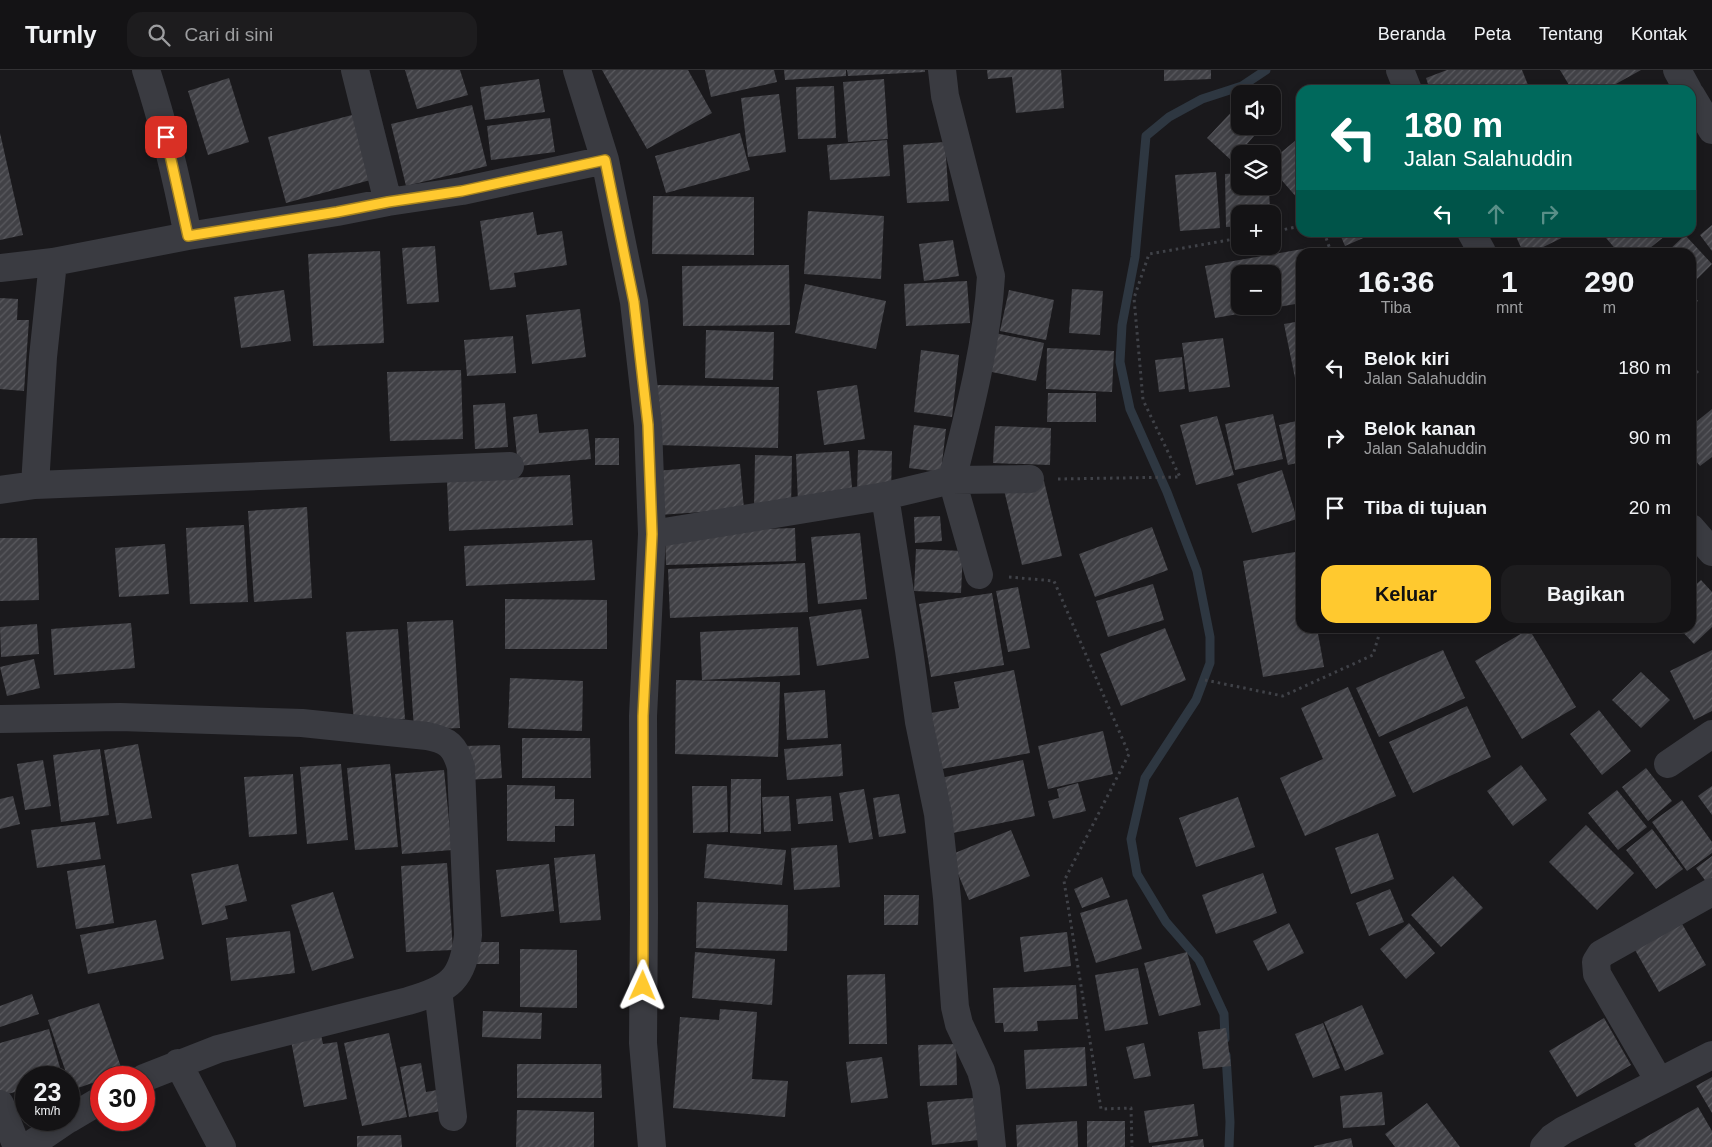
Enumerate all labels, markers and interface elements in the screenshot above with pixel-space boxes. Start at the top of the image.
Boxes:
search box [127,12,477,57]
text: Turnly [25,21,97,48]
icon: search [145,21,173,49]
text: Cari di sini [185,24,273,45]
text: Beranda [1378,24,1446,44]
text: Peta [1474,24,1511,44]
text: Tentang [1539,24,1603,44]
text: Kontak [1631,24,1687,44]
map controls [1231,85,1281,315]
button: sound [1231,85,1281,135]
icon: left [1321,105,1386,170]
text: 180 m [1404,105,1503,144]
pin [145,116,187,158]
icon: arrive [152,123,180,151]
button: layers [1231,145,1281,195]
text: Jalan Salahuddin [1404,146,1573,171]
icon: left [1429,200,1457,228]
icon: ahead [1482,200,1510,228]
icon: right [1535,200,1563,228]
button: + [1231,205,1281,255]
button: − [1231,265,1281,315]
text: 16:36 [1358,265,1434,298]
text: 1 [1501,265,1518,298]
text: 290 [1584,265,1634,298]
text: Tiba [1381,299,1411,316]
text: mnt [1496,299,1523,316]
text: m [1603,299,1616,316]
text: Belok kiri [1364,348,1450,369]
icon: left [1321,354,1349,382]
text: 180 m [1618,357,1671,378]
text: Jalan Salahuddin [1364,370,1487,387]
text: Belok kanan [1364,418,1476,439]
icon: right [1321,424,1349,452]
text: 90 m [1629,427,1671,448]
text: Jalan Salahuddin [1364,440,1487,457]
icon: arrive [1321,494,1349,522]
text: Tiba di tujuan [1364,497,1487,518]
text: 20 m [1629,497,1671,518]
button: Keluar [1321,565,1491,623]
button: Bagikan [1501,565,1671,623]
position arrow [616,959,668,1011]
speed limit sign: 30 [90,1066,155,1131]
text: 23 [34,1078,61,1106]
text: km/h [34,1104,61,1118]

